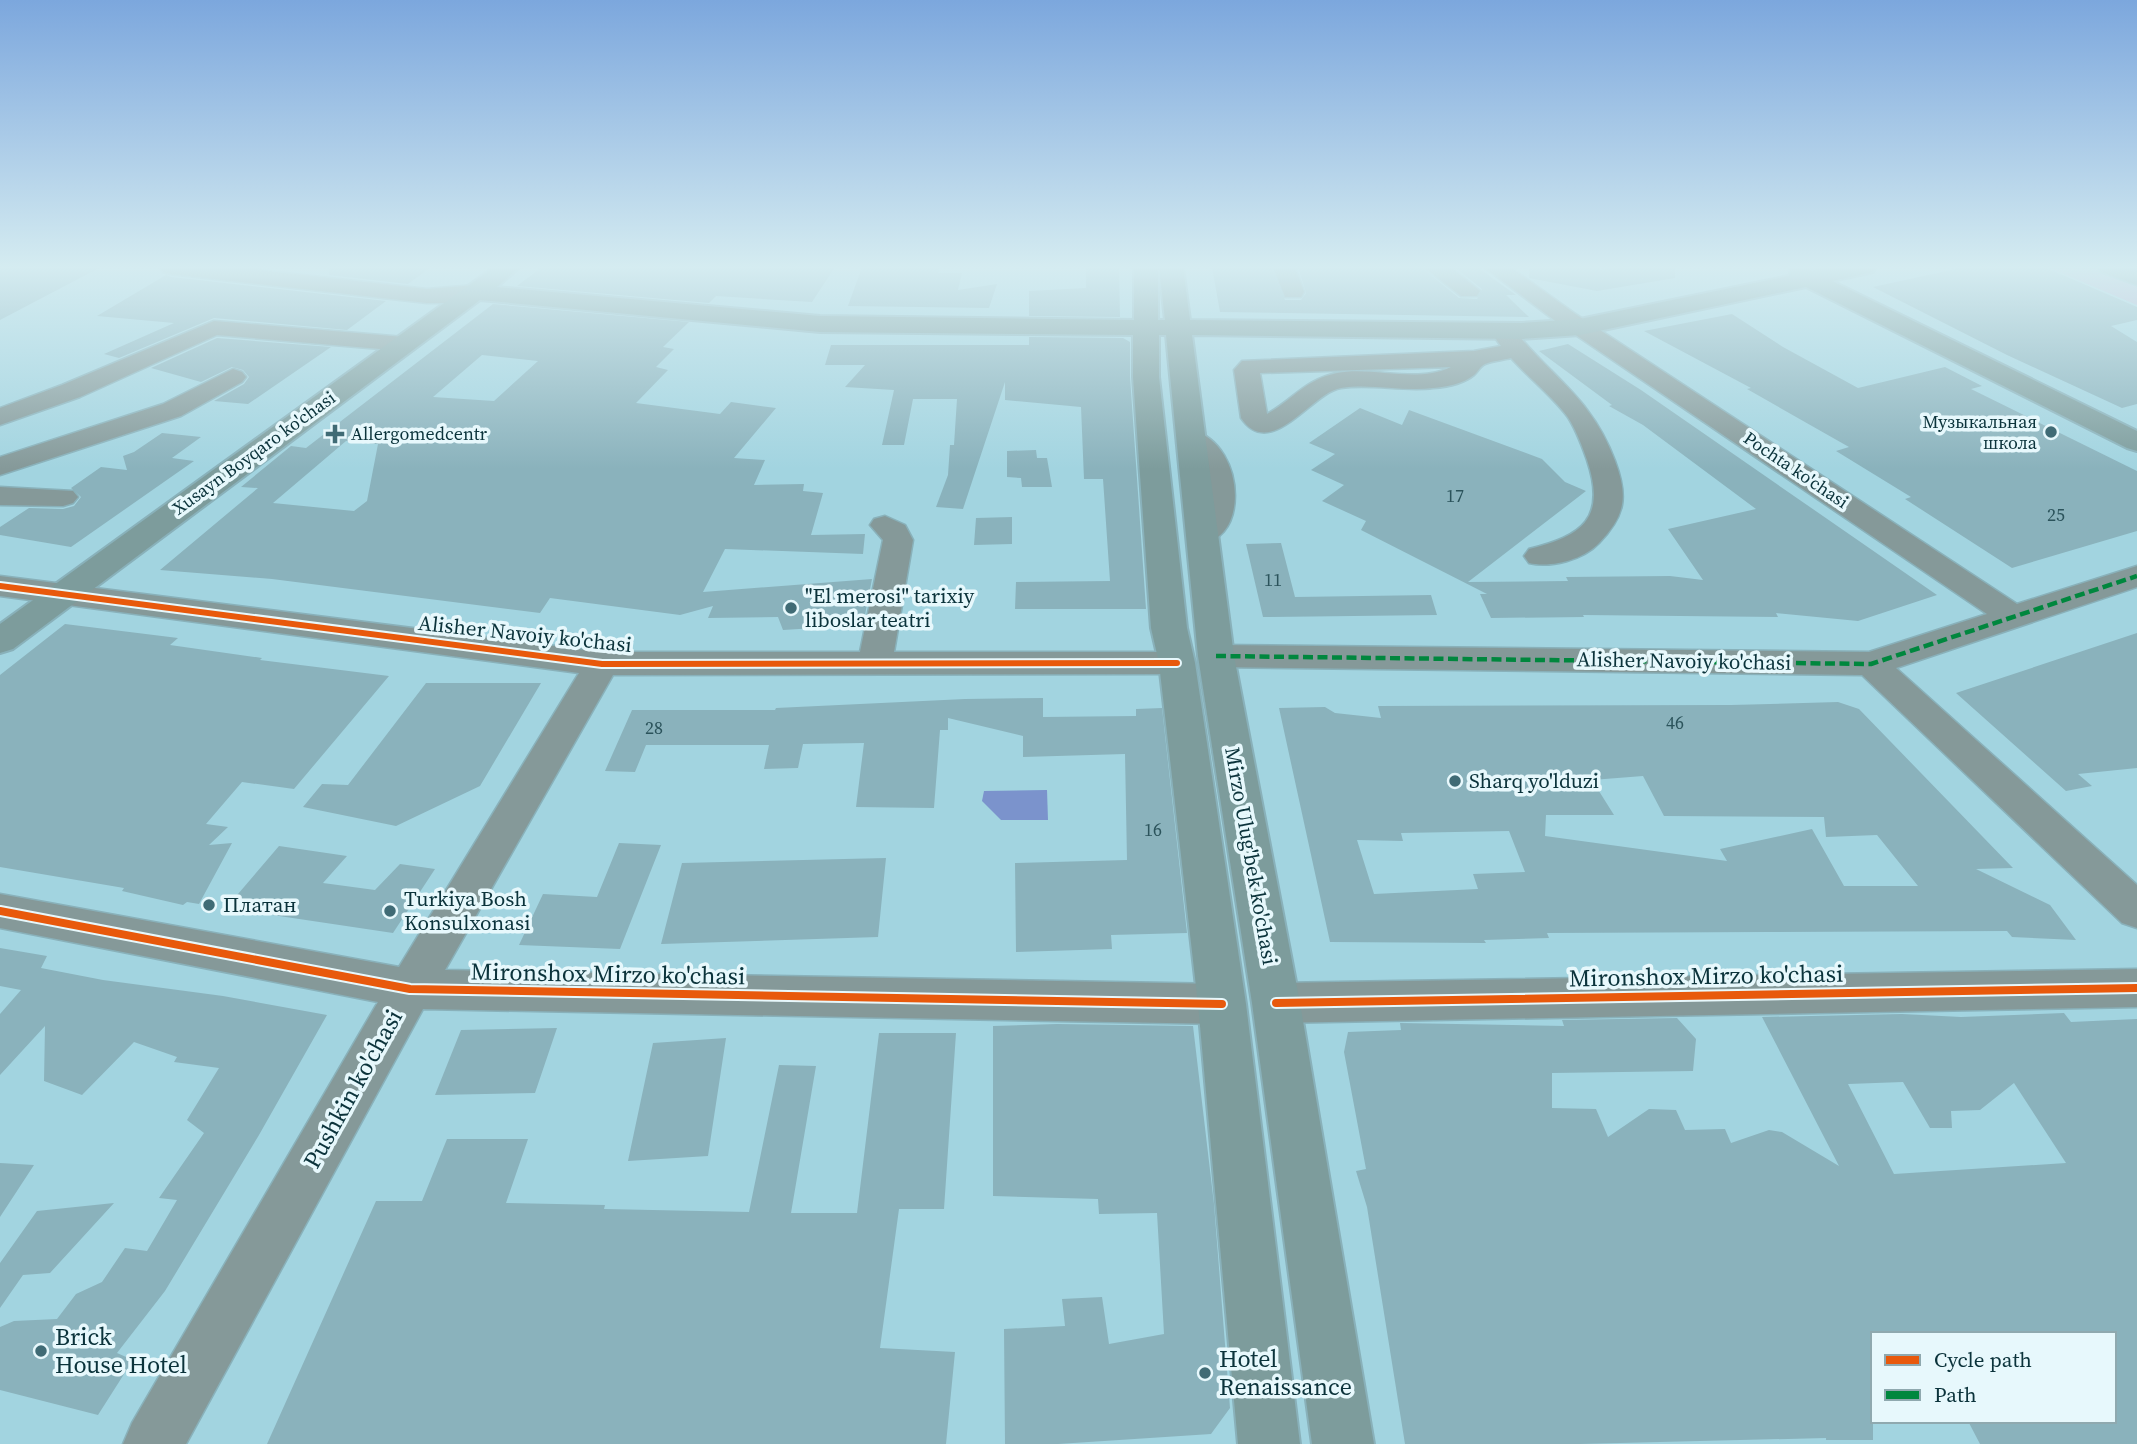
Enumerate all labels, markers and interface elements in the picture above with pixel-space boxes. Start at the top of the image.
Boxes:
street label: Xusayn Boyqaro ko'chasi [167,385,340,520]
place label: Музыкальная школа [1922,409,2038,455]
place label: Allergomedcentr [351,421,488,446]
marker: Allergomedcentr [325,424,345,444]
marker: Музыкальная школа [2043,424,2059,440]
street label: Pochta ko'chasi [1739,425,1854,514]
house number: 17 [1446,483,1464,508]
house number: 25 [2047,502,2065,527]
house number: 11 [1264,567,1282,592]
place label: "El merosi" tarixiy liboslar teatri [805,581,974,634]
marker: "El merosi" tarixiy liboslar teatri [783,600,799,616]
street label: Alisher Navoiy ko'chasi [417,608,633,659]
street label: Alisher Navoiy ko'chasi [1576,644,1792,677]
house number: 46 [1666,710,1684,735]
house number: 28 [645,715,663,740]
street label: Mirzo Ulug'bek ko'chasi [1218,745,1285,967]
place label: Sharq yo'lduzi [1469,766,1599,795]
marker: Sharq yo'lduzi [1447,773,1463,789]
house number: 16 [1144,817,1162,842]
place label: Turkiya Bosh Konsulxonasi [404,884,530,937]
place label: Платан [223,890,297,919]
marker: Платан [201,897,217,913]
marker: Turkiya Bosh Konsulxonasi [382,903,398,919]
street label: Mironshox Mirzo ko'chasi [470,955,746,992]
street label: Mironshox Mirzo ko'chasi [1568,957,1844,994]
street label: Pushkin ko'chasi [295,1003,410,1174]
place label: Brick House Hotel [55,1320,187,1381]
legend [1871,1332,2116,1423]
place label: Hotel Renaissance [1219,1342,1352,1403]
marker: Brick House Hotel [33,1343,49,1359]
text: Cycle path [1934,1345,2032,1374]
marker: Hotel Renaissance [1197,1365,1213,1381]
text: Path [1934,1380,1977,1409]

